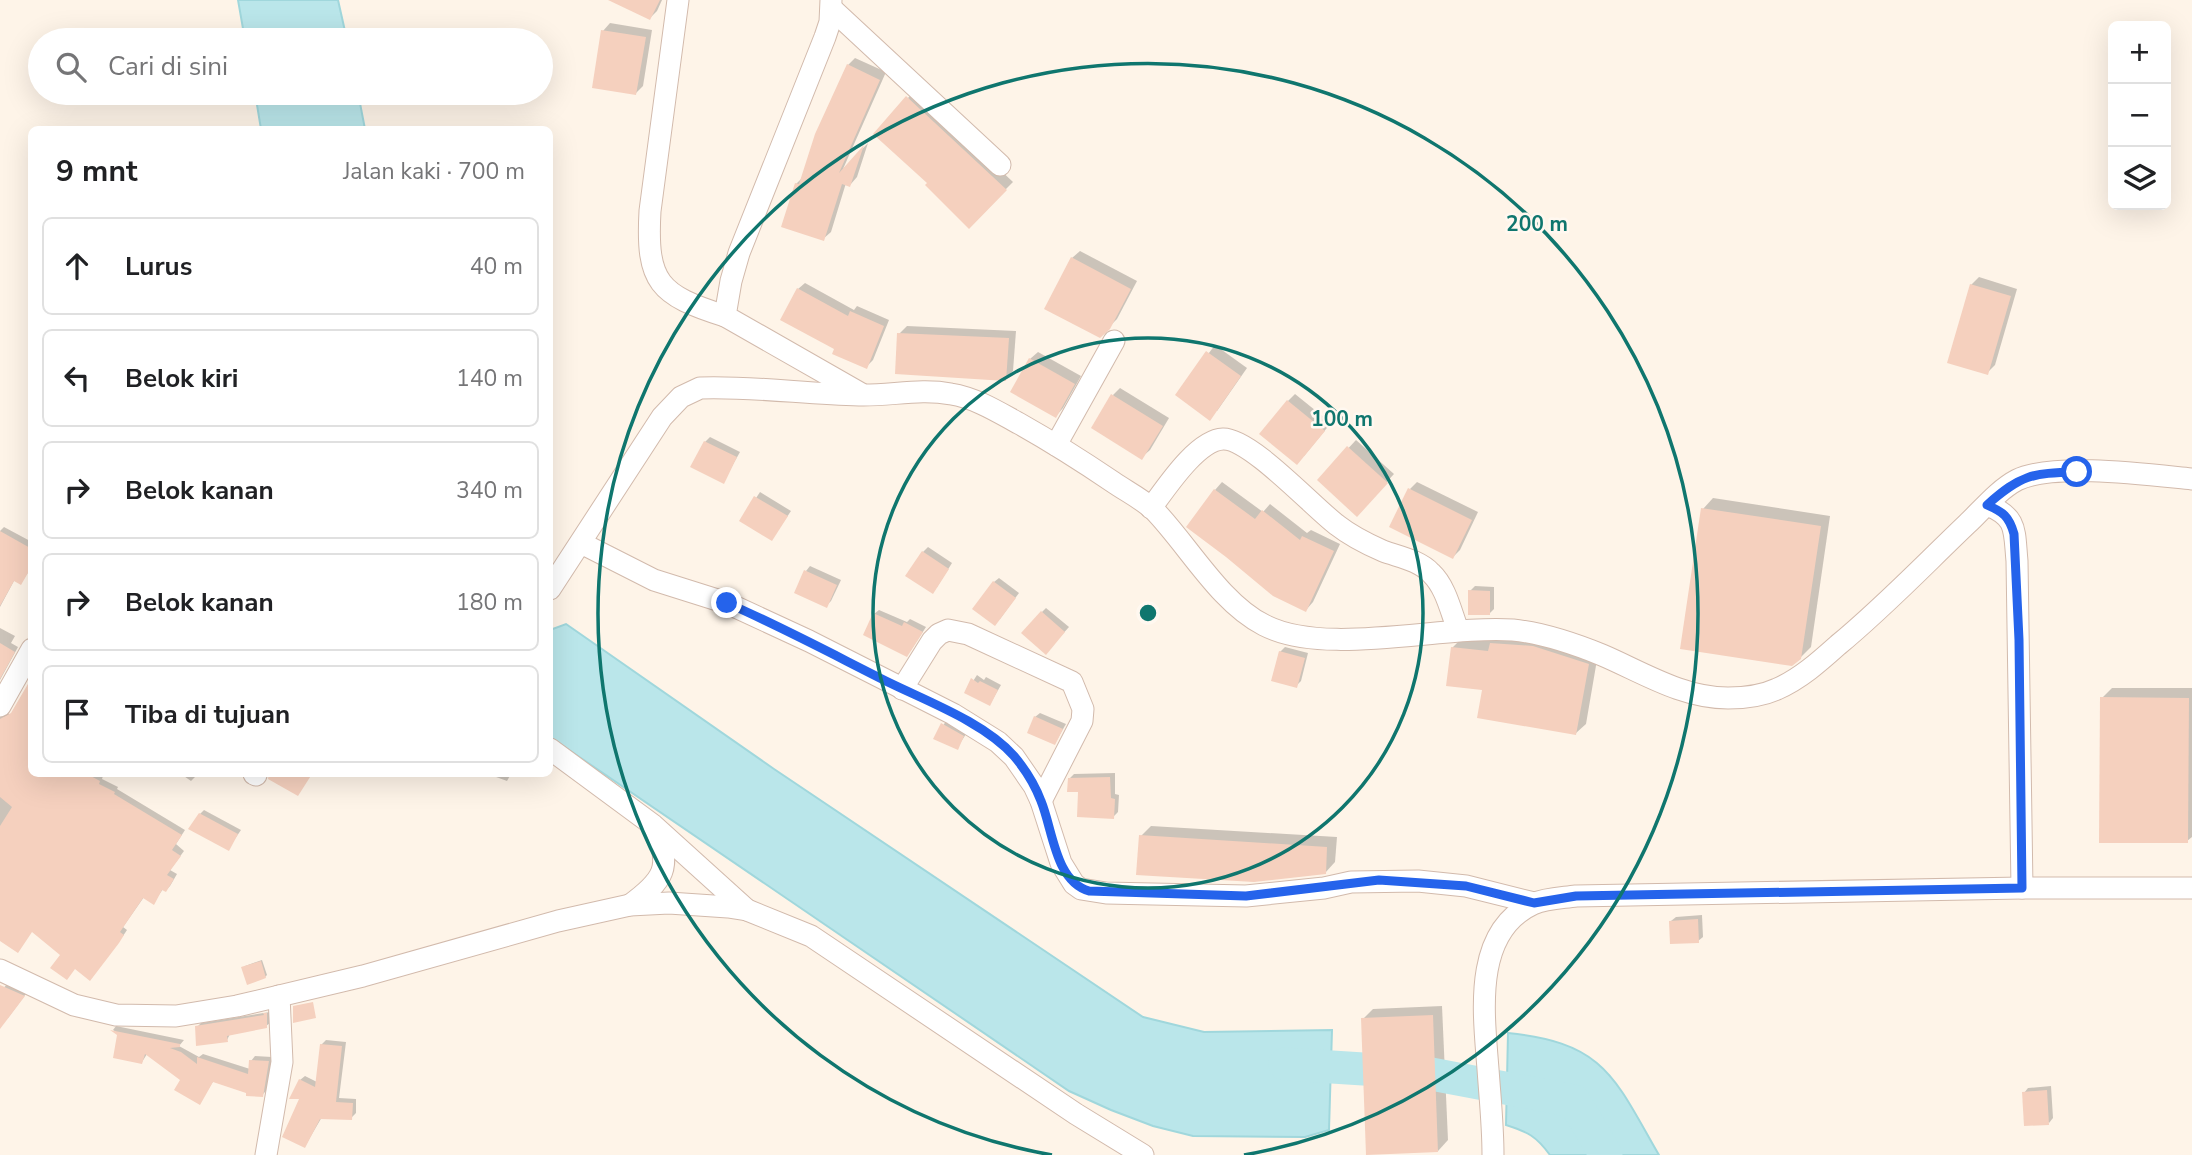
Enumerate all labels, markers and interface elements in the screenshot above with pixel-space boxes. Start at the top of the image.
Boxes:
map controls [2108,21,2171,210]
button: + [2108,21,2171,84]
search box [28,28,553,105]
icon: search [52,48,90,86]
text: Cari di sini [108,49,228,84]
button: − [2108,84,2171,147]
button: layers [2108,147,2171,210]
text: 9 mnt [56,151,137,192]
text: Jalan kaki · 700 m [343,156,525,187]
text: 200 m [1506,210,1568,238]
icon: ahead [58,247,96,285]
text: Lurus [125,249,192,284]
text: 40 m [470,251,523,282]
icon: left [58,359,96,397]
text: Belok kiri [125,361,238,396]
text: 140 m [456,363,523,394]
text: 100 m [1311,405,1373,433]
route start [2061,456,2092,487]
icon: right [58,471,96,509]
text: Belok kanan [125,473,274,508]
text: 340 m [456,475,523,506]
icon: right [58,583,96,621]
text: Belok kanan [125,585,274,620]
text: 180 m [456,587,523,618]
route end [711,587,742,618]
centre of rings [1136,601,1160,625]
icon: arrive [58,695,96,733]
text: Tiba di tujuan [125,697,290,732]

